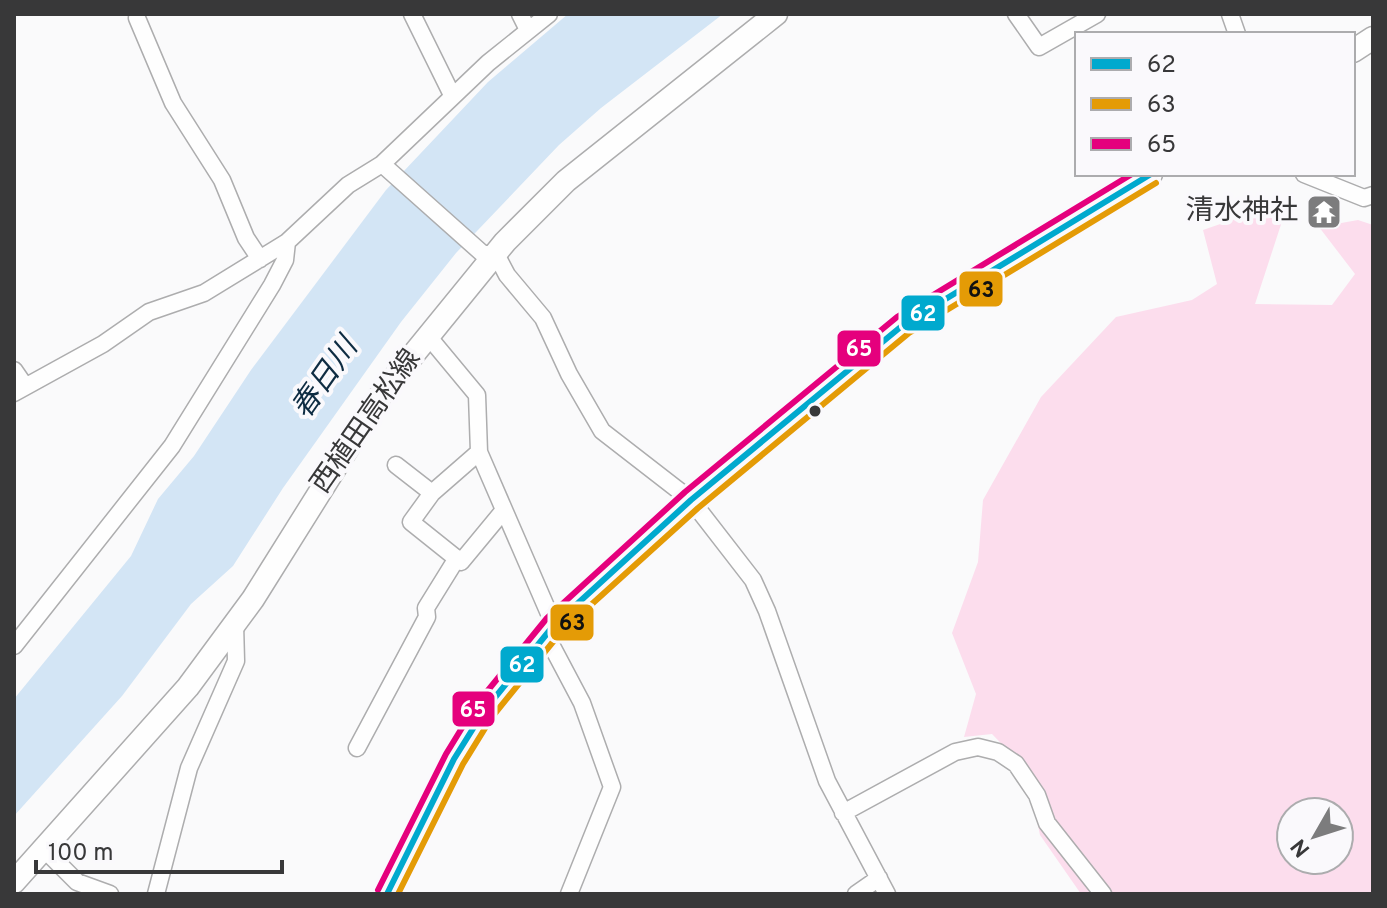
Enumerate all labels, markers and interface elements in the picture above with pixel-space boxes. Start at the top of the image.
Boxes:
legend [1075,32,1355,176]
text: 62 [1147,51,1176,81]
text: 63 [1147,91,1176,121]
text: 65 [1147,131,1176,161]
temple icon: 清水神社 [1305,193,1343,231]
place label: 清水神社 [1186,194,1298,230]
line badge: 63 [958,270,1004,308]
text: 63 [968,278,994,305]
line badge: 62 [900,294,946,332]
text: 62 [910,302,936,329]
water label: 春日川 [285,329,369,426]
line badge: 65 [836,329,882,368]
text: 65 [846,337,872,364]
street label: 西植田高松線 [304,343,430,501]
unlabelled marker [807,403,823,419]
line badge: 63 [549,603,595,642]
text: 63 [559,611,585,638]
line badge: 62 [499,645,545,684]
text: 62 [509,653,535,680]
line badge: 65 [451,690,496,728]
text: 65 [460,698,486,725]
north arrow [1275,796,1355,876]
scale bar [36,824,282,874]
text: N [1286,832,1317,862]
text: 100 m [48,839,114,869]

